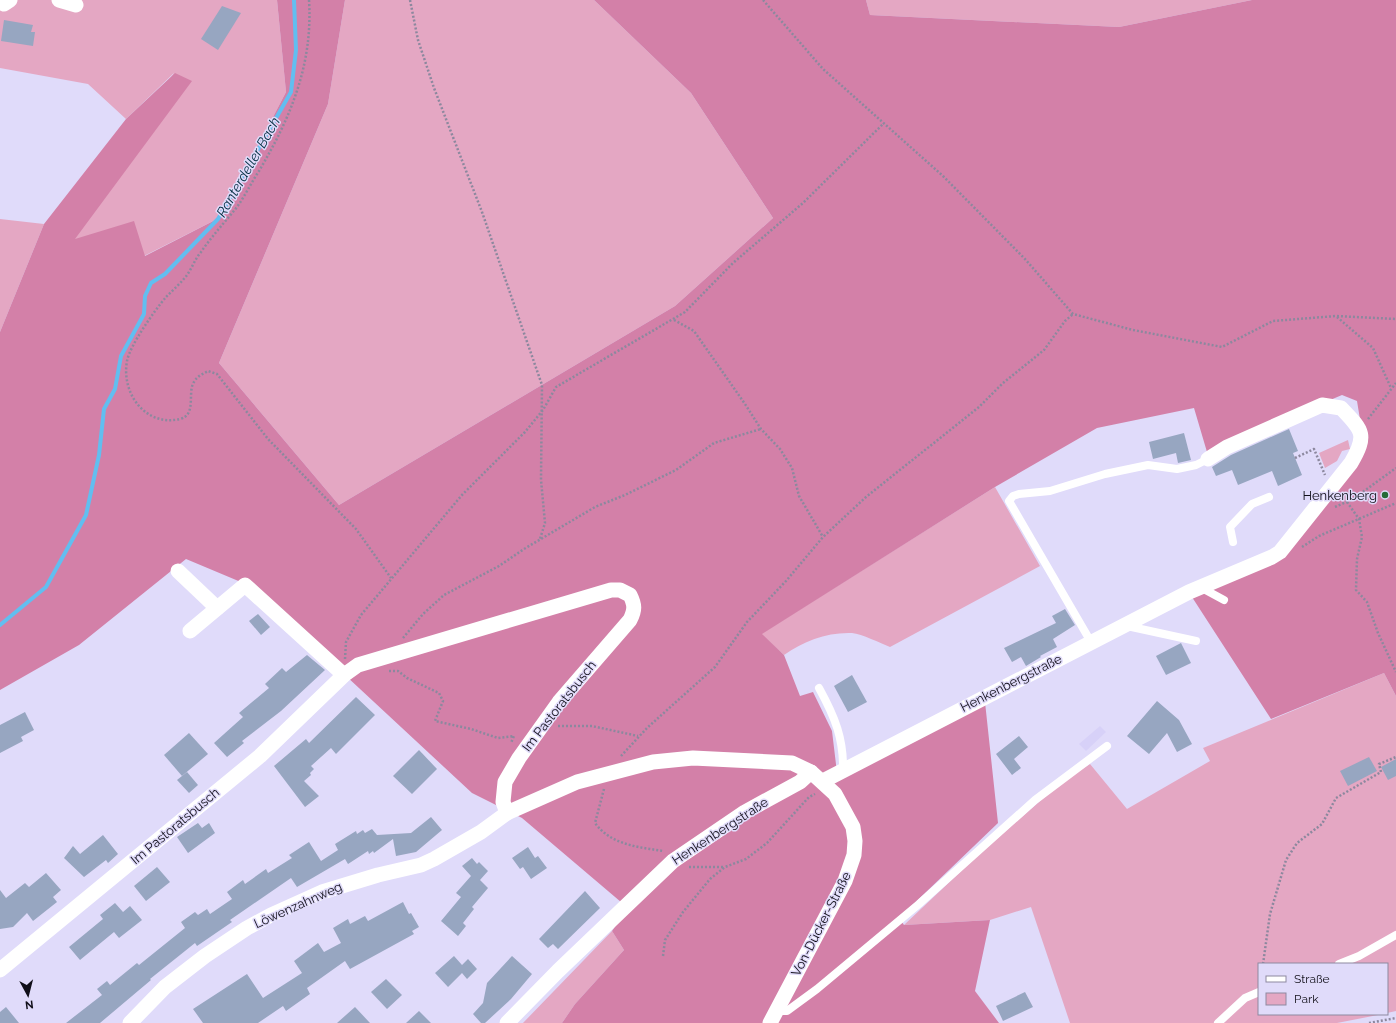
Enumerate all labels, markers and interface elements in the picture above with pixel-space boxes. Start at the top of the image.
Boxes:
water label: Ranterdeller Bach [213,114,283,220]
place label: Henkenberg [1302,488,1377,503]
marker: Henkenberg [1380,490,1390,500]
street label: Henkenbergstraße [958,651,1064,715]
street label: Im Pastoratsbusch [519,658,599,754]
street label: Im Pastoratsbusch [128,785,222,867]
street label: Henkenbergstraße [669,794,771,868]
street label: Von-Dücker-Straße [788,869,854,979]
street label: Löwenzahnweg [252,879,344,931]
legend [1258,963,1388,1015]
text: Straße [1294,972,1330,986]
north arrow [8,975,48,1015]
text: Park [1294,992,1319,1006]
text: N [24,997,34,1011]

